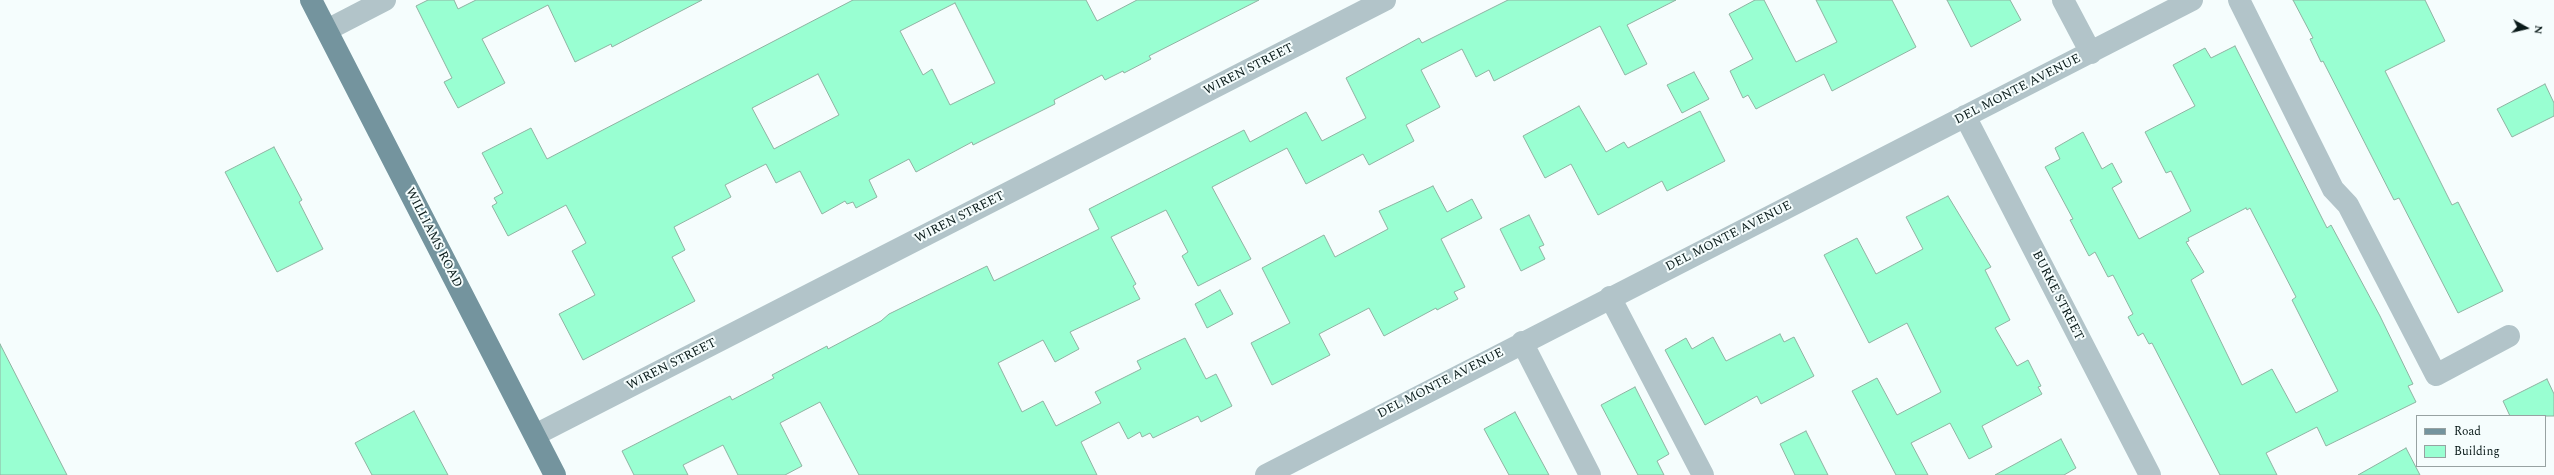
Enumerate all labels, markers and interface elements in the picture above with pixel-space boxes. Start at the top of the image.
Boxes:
north arrow [2506,8,2546,48]
text: N [2529,24,2547,35]
street label: WIREN STREET [1202,41,1296,99]
street label: DEL MONTE AVENUE [1952,51,2084,129]
street label: WILLIAMS ROAD [401,185,465,291]
street label: WIREN STREET [913,189,1007,247]
street label: DEL MONTE AVENUE [1663,198,1795,276]
street label: BURKE STREET [2028,249,2086,343]
street label: WIREN STREET [625,336,719,394]
street label: DEL MONTE AVENUE [1375,345,1507,423]
legend [2416,415,2546,467]
text: Road [2454,422,2481,441]
text: Building [2454,442,2500,461]

